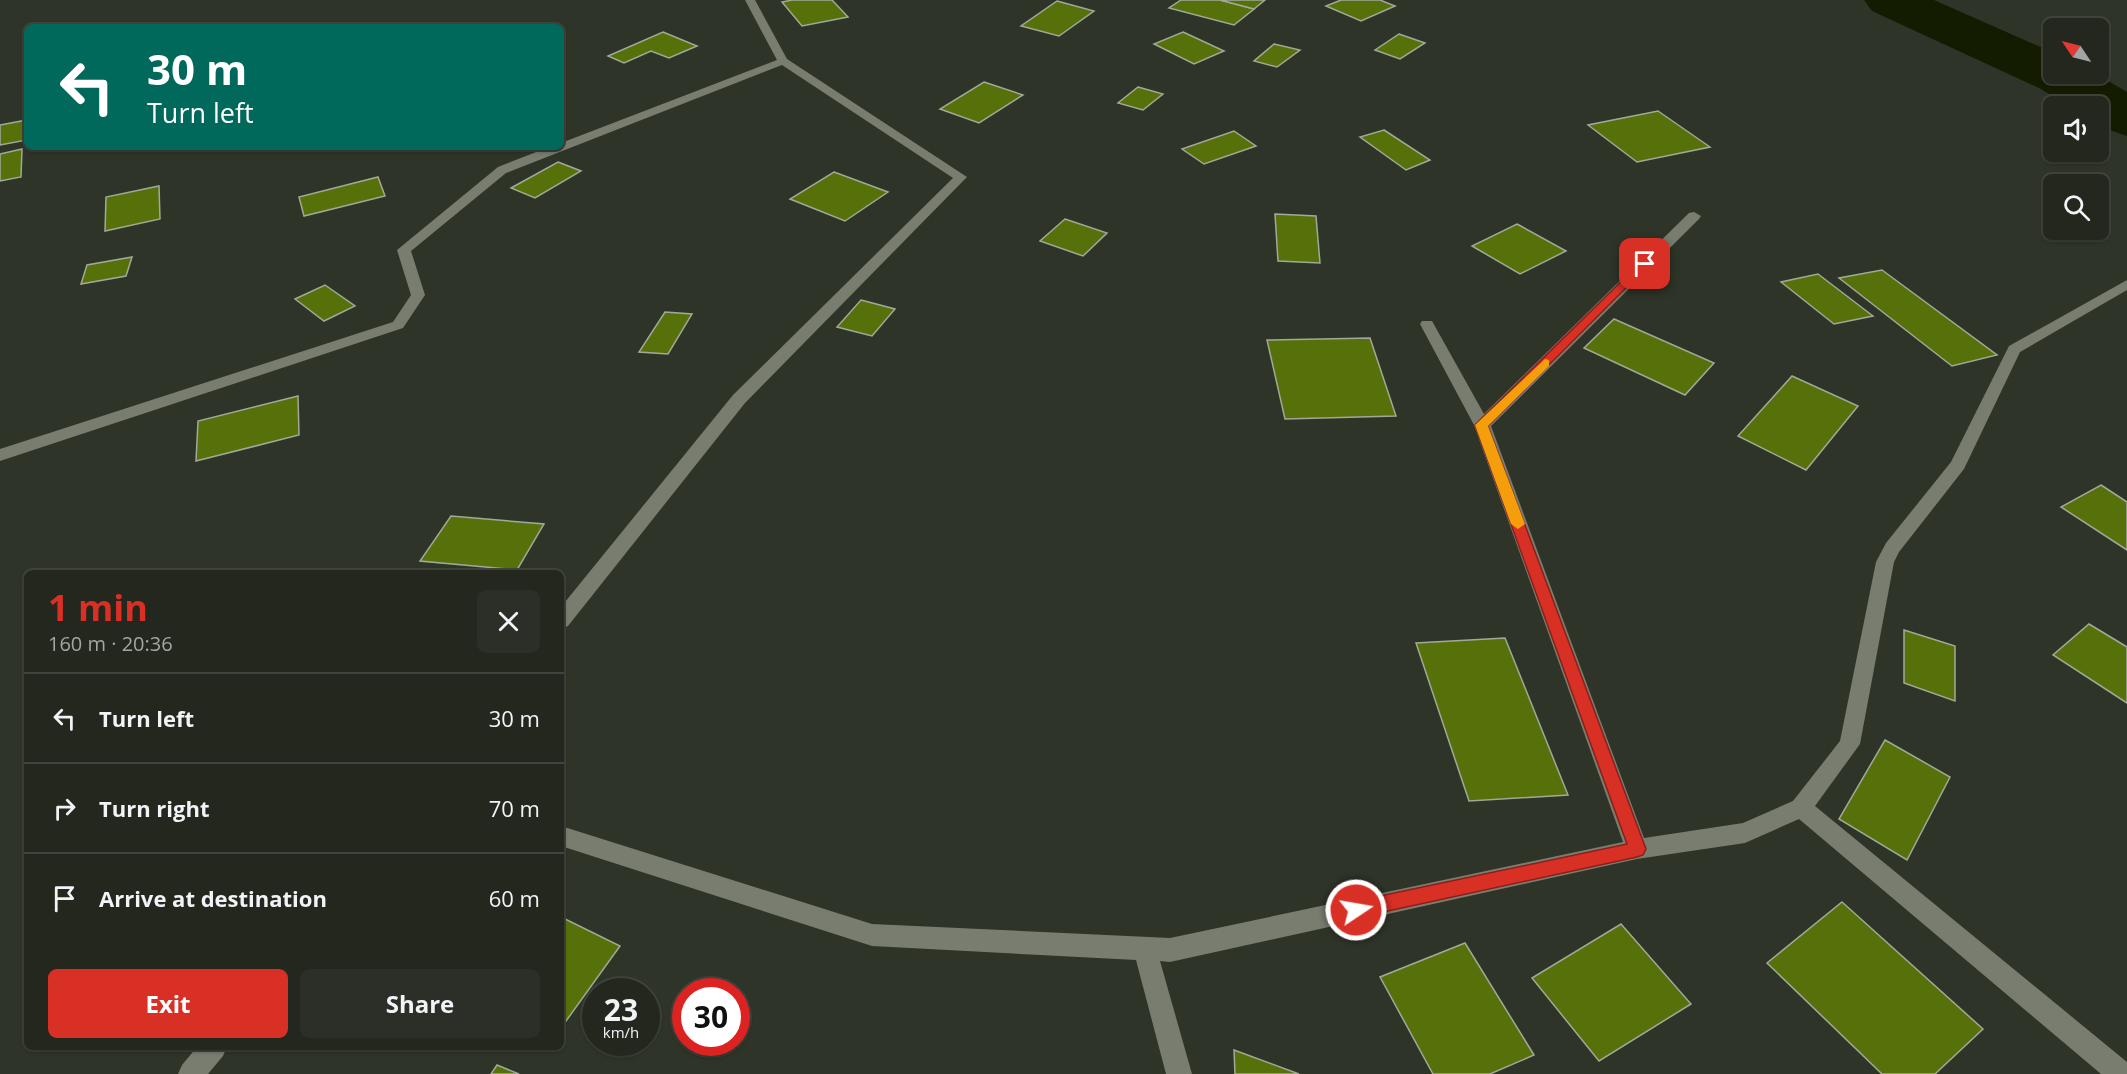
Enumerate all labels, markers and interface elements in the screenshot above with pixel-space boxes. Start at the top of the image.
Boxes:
north arrow [2043,18,2109,84]
map controls [2043,18,2109,240]
text: 30 m [147,40,247,97]
icon: left [48,48,126,126]
text: Turn left [147,94,254,131]
button: sound [2043,96,2109,162]
button: search [2043,174,2109,240]
pin [1619,238,1670,289]
icon: arrive [1628,247,1661,280]
text: 1 min [48,583,148,632]
button: close [477,590,540,653]
text: 160 m · 20:36 [48,630,173,657]
icon: left [48,702,81,735]
text: Turn left [99,703,194,733]
text: 30 m [489,703,540,733]
icon: right [48,792,81,825]
text: Turn right [99,793,210,823]
text: 70 m [489,793,540,823]
position arrow [1324,878,1388,942]
icon: arrive [48,882,81,915]
text: Arrive at destination [99,883,327,913]
text: 60 m [489,883,540,913]
button: Exit [48,969,288,1038]
button: Share [300,969,540,1038]
speed limit sign: 30 [672,978,750,1056]
text: 23 [604,989,638,1030]
text: km/h [603,1022,639,1042]

